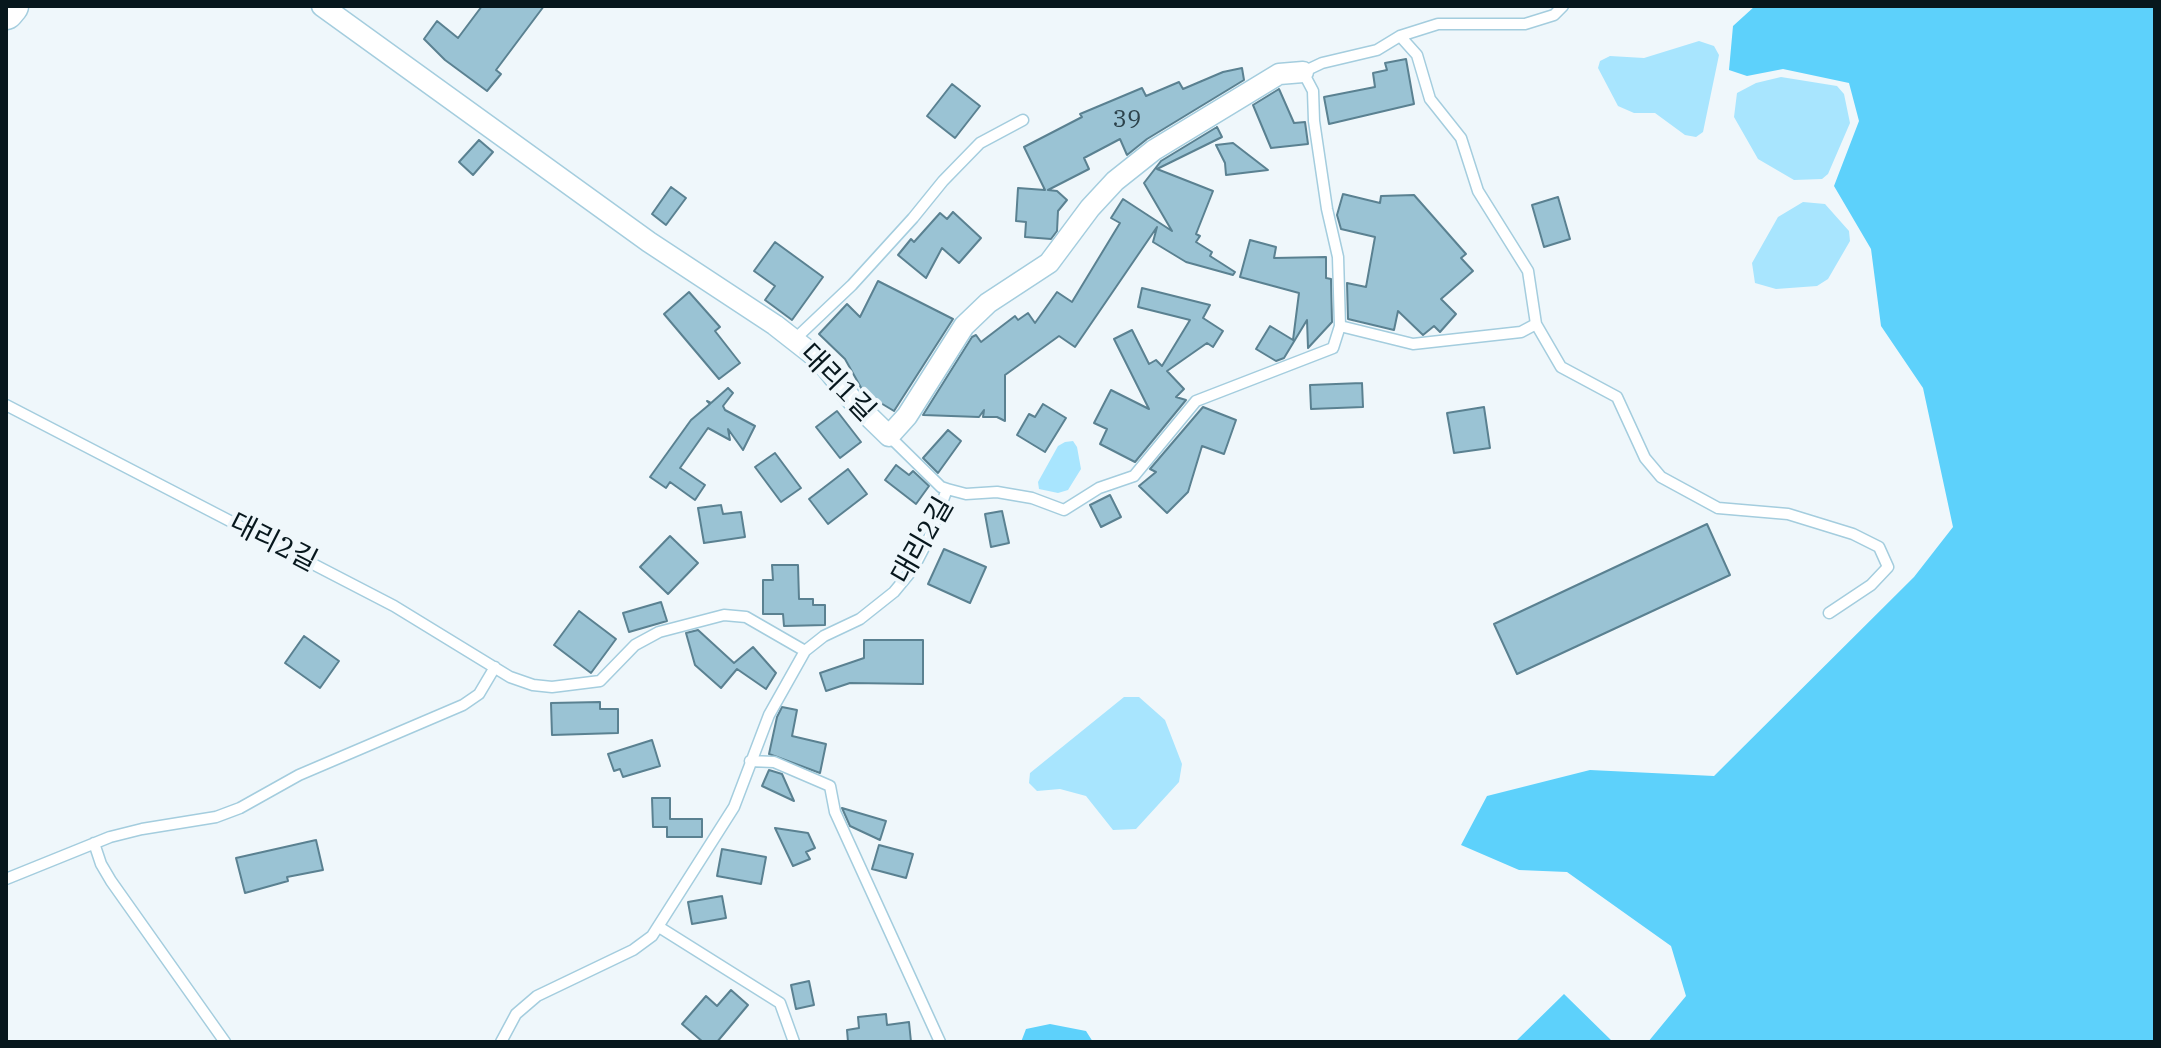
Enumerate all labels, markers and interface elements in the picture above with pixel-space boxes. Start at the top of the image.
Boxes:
house number: 39 [1113,106,1141,134]
street label: 대리1길 [792,337,882,429]
street label: 대리2길 [885,492,961,590]
street label: 대리2길 [223,507,323,579]

